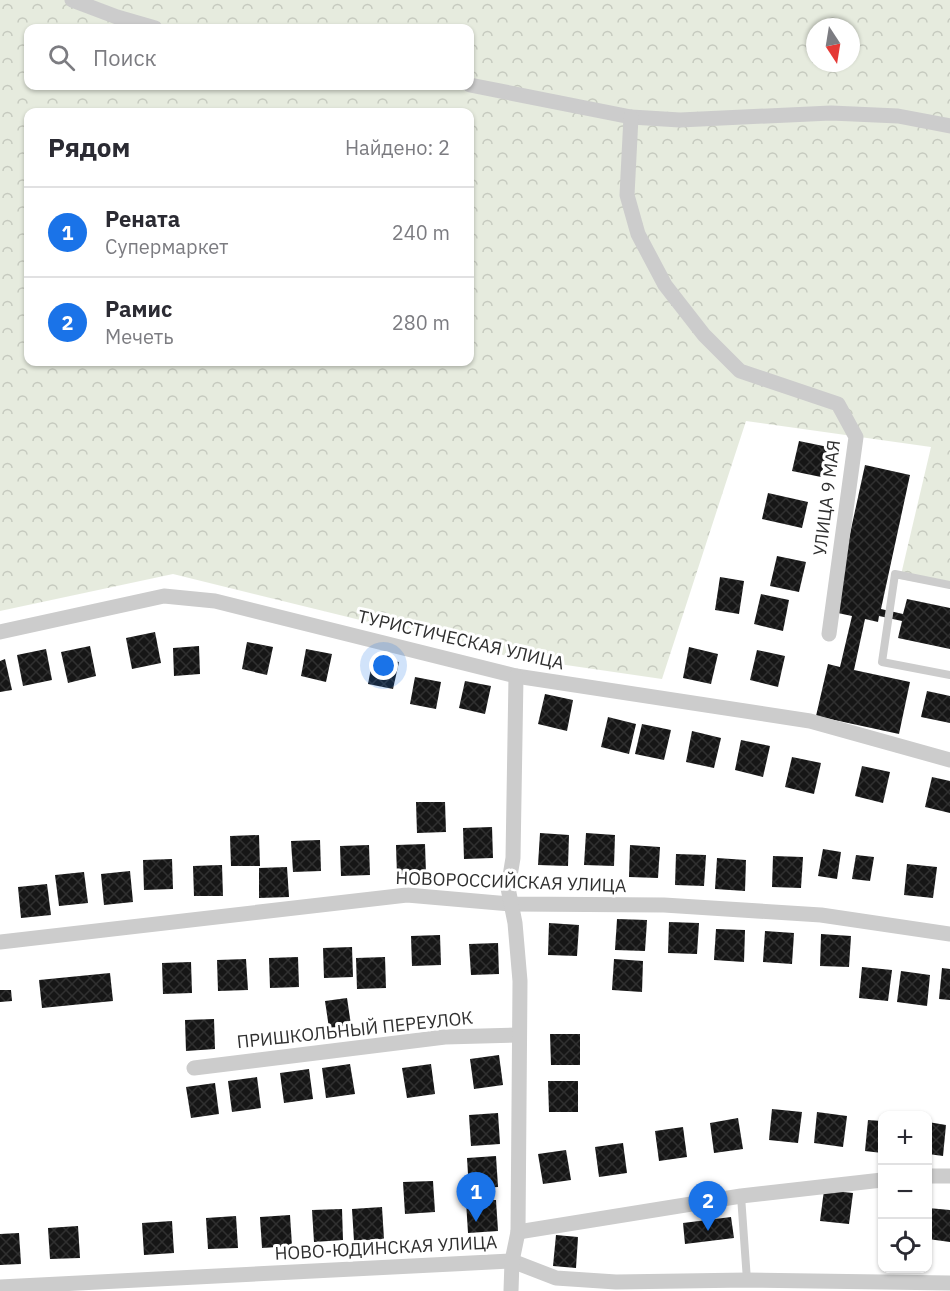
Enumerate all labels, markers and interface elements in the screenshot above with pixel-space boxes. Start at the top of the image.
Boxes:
north arrow [806,18,860,72]
search box [24,24,474,90]
icon: search [45,41,78,74]
text: Поиск [93,43,157,72]
text: Рядом [48,130,130,164]
text: Найдено: 2 [345,134,450,161]
text: Рената [105,204,180,233]
text: 1 [62,219,74,246]
text: 240 m [392,219,450,246]
text: Супермаркет [105,233,228,260]
text: Рамис [105,294,172,323]
text: 2 [62,309,74,336]
text: 280 m [392,309,450,336]
text: Мечеть [105,323,174,350]
street label: УЛИЦА 9 МАЯ [808,439,845,557]
street label: ТУРИСТИЧЕСКАЯ УЛИЦА [356,605,567,675]
your location [369,651,398,680]
street label: НОВОРОССИЙСКАЯ УЛИЦА [395,866,627,897]
street label: ПРИШКОЛЬНЫЙ ПЕРЕУЛОК [236,1006,474,1053]
map controls [878,1111,932,1273]
button: + [878,1111,932,1165]
button: − [878,1165,932,1219]
pin: 1 [456,1172,496,1222]
pin: 2 [688,1182,728,1231]
button: locate [878,1219,932,1273]
street label: НОВО-ЮДИНСКАЯ УЛИЦА [274,1230,498,1265]

